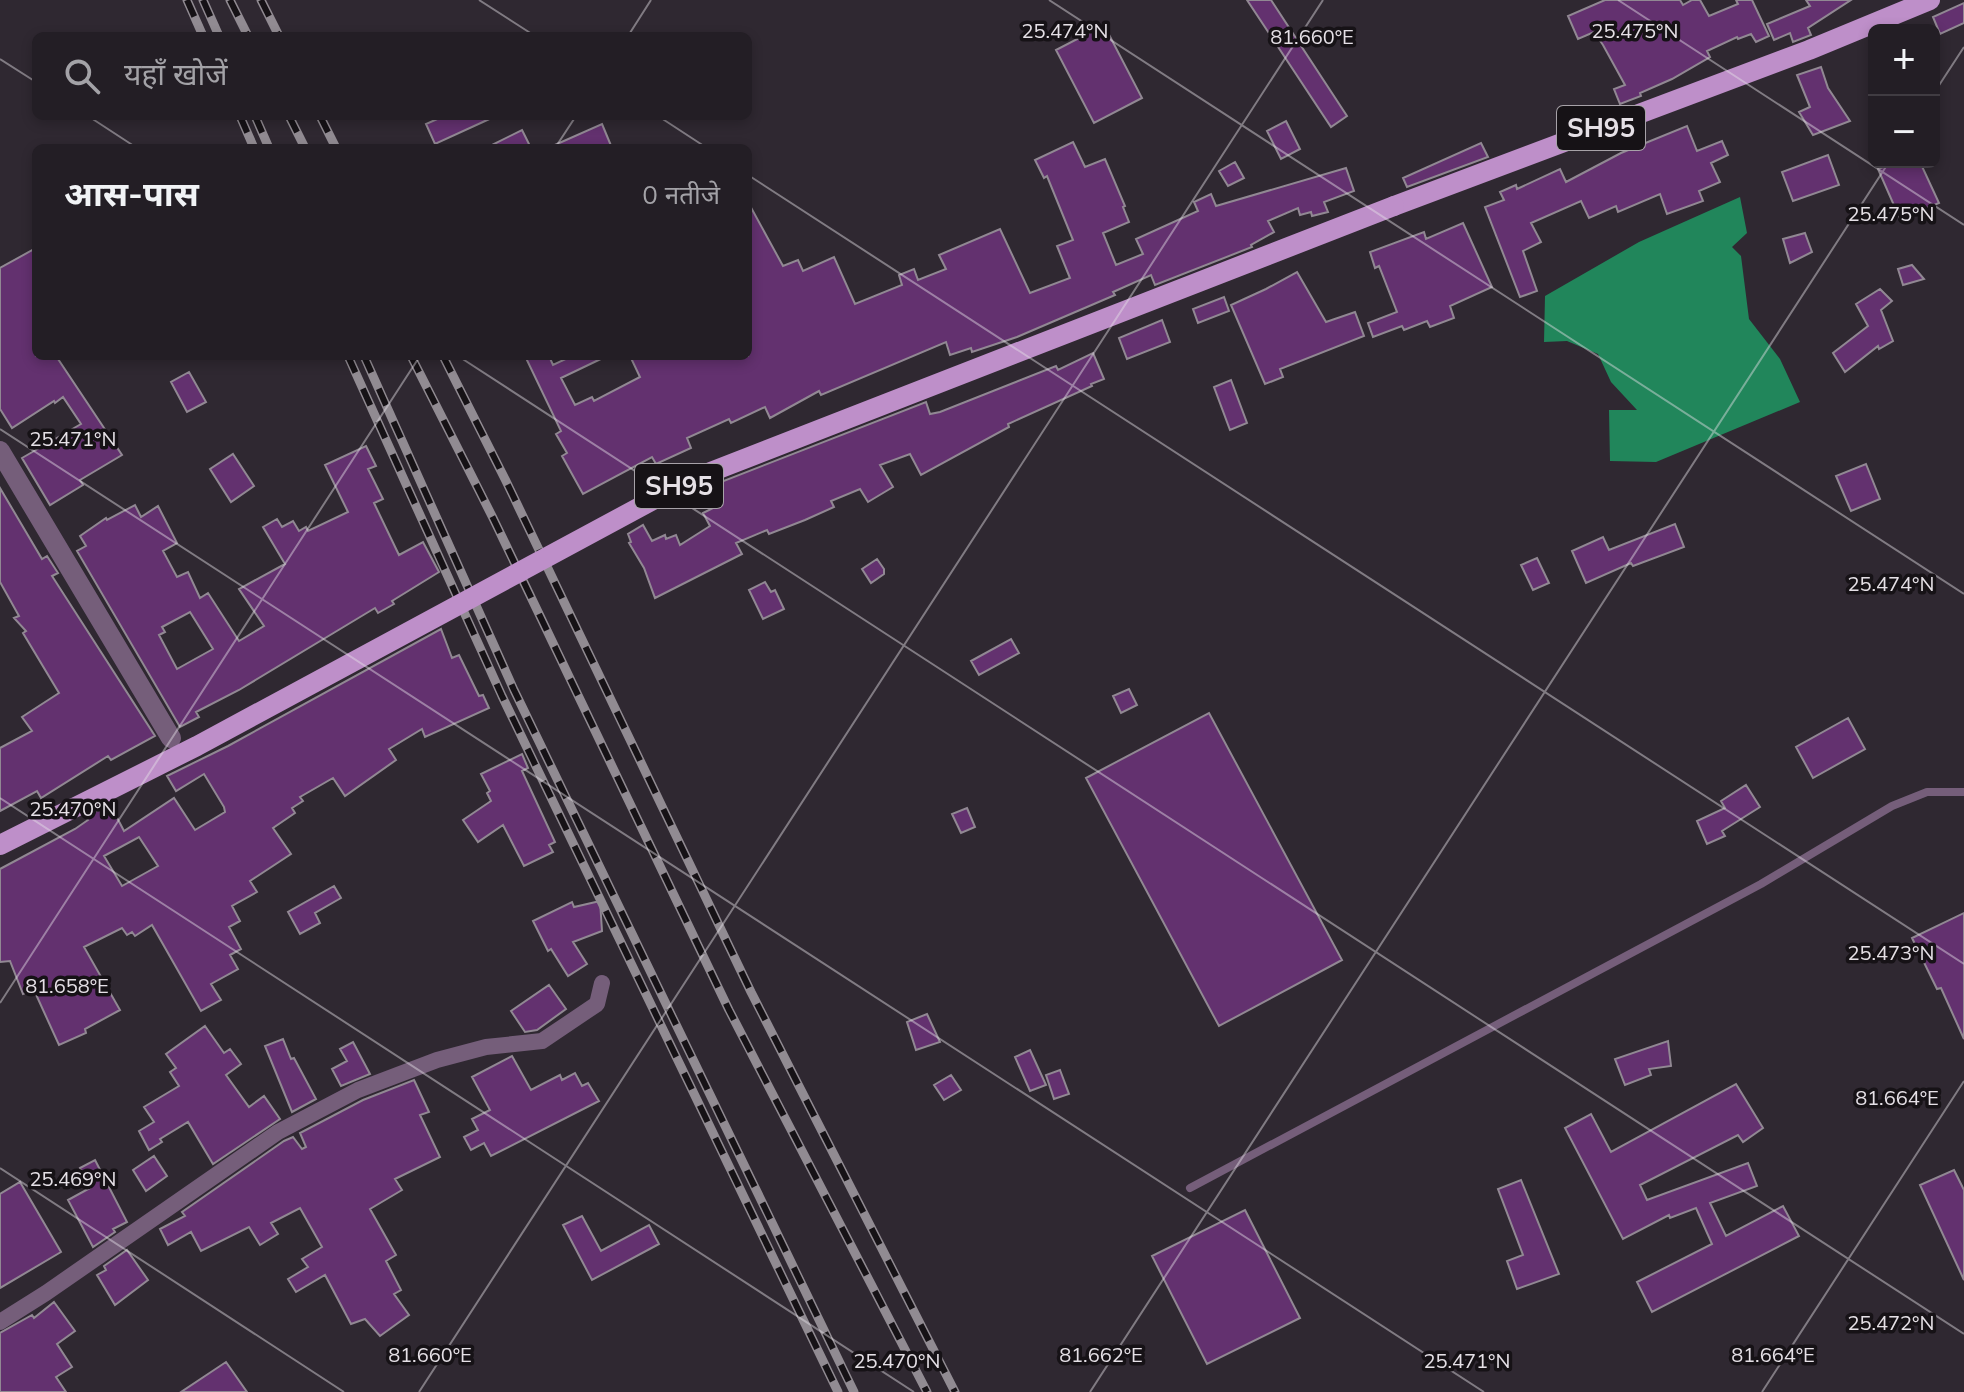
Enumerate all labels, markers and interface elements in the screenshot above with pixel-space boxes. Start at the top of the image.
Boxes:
text: 25.474°N [1022,18,1108,43]
text: 25.475°N [1592,18,1678,43]
text: 81.660°E [1270,24,1354,49]
map controls [1868,24,1940,168]
button: + [1868,24,1940,96]
search box [32,32,752,120]
icon: search [60,54,104,98]
text: यहाँ खोजें [124,55,228,93]
button: − [1868,96,1940,168]
road number: SH95 [1557,106,1645,150]
text: आस-पास [64,172,199,215]
text: 0 नतीजे [642,178,720,211]
text: 25.475°N [1848,201,1934,226]
text: 25.471°N [30,426,116,451]
road number: SH95 [635,464,723,508]
text: 25.474°N [1848,571,1934,596]
text: 25.470°N [30,796,116,821]
text: 25.473°N [1848,940,1934,965]
text: 81.658°E [25,973,109,998]
text: 81.664°E [1855,1085,1939,1110]
text: 25.469°N [30,1166,116,1191]
text: 25.472°N [1848,1310,1934,1335]
text: 81.660°E [388,1342,472,1367]
text: 81.662°E [1059,1342,1143,1367]
text: 81.664°E [1731,1342,1815,1367]
text: 25.470°N [854,1348,940,1373]
text: 25.471°N [1424,1348,1510,1373]

